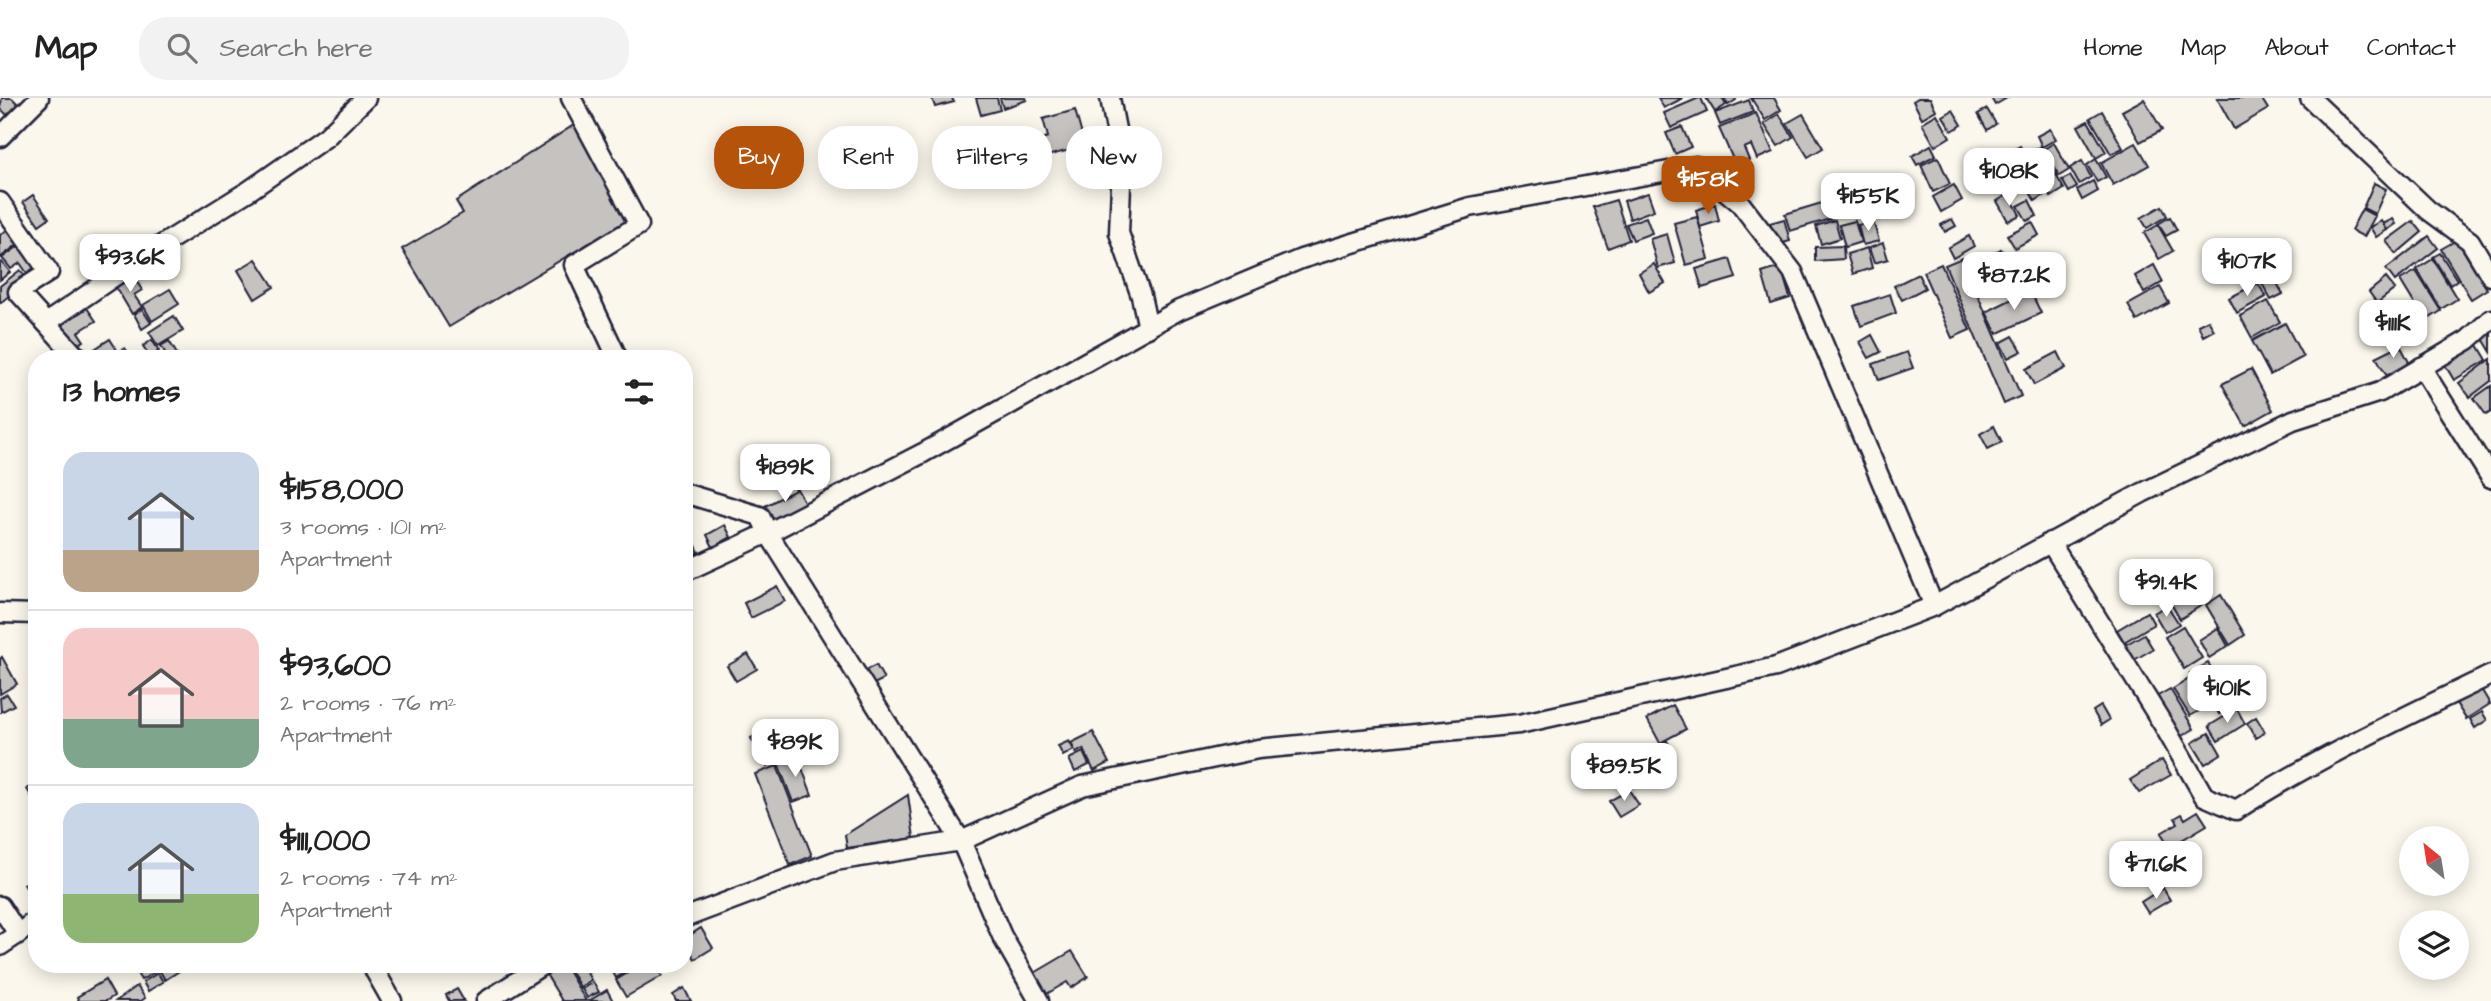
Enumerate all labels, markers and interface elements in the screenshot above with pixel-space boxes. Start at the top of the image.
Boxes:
search box [139,17,629,80]
text: Map [35,25,97,71]
icon: search [163,29,201,67]
text: Search here [219,30,373,66]
text: Home [2083,31,2143,65]
text: Map [2181,31,2226,65]
text: About [2264,31,2329,65]
text: Contact [2367,31,2456,65]
chip: Buy [714,126,804,189]
chip: Rent [818,126,918,189]
chip: Filters [932,126,1052,189]
chip: New [1066,126,1162,189]
pin: $108K [1960,148,2058,208]
text: $108K [1979,155,2039,187]
pin: $158K [1659,156,1757,216]
text: $158K [1678,163,1738,195]
pin: $155K [1819,174,1917,233]
text: $155K [1837,180,1899,212]
pin: $93.6K [73,234,187,294]
pin: $107K [2198,238,2296,298]
text: $93.6K [95,241,165,273]
text: $107K [2218,245,2276,277]
pin: $87.2K [1957,252,2071,312]
text: $87.2K [1978,259,2050,291]
pin: $111K [2344,300,2442,360]
text: $111K [2375,307,2411,339]
text: 13 homes [63,371,180,413]
icon: filters [620,373,658,411]
pin: $189K [736,444,834,504]
text: $189K [756,451,814,483]
text: $158,000 [280,469,403,511]
icon: home [119,480,203,564]
text: 3 rooms · 101 m² [280,511,447,543]
text: Apartment [280,543,392,575]
pin: $91.4K [2109,560,2223,619]
text: $91.4K [2135,566,2197,598]
text: $93,600 [280,645,391,687]
icon: home [119,656,203,740]
pin: $101K [2178,666,2276,725]
text: $101K [2203,672,2251,704]
text: 2 rooms · 76 m² [280,687,456,719]
text: Apartment [280,719,392,751]
pin: $89K [754,720,836,779]
text: $89K [768,726,822,758]
pin: $89.5K [1567,744,1681,803]
text: $89.5K [1587,750,1661,782]
text: $111,000 [280,820,370,862]
north arrow [2399,826,2469,896]
map controls [2399,826,2469,980]
icon: home [119,831,203,915]
pin: $71.6K [2099,842,2213,901]
text: $71.6K [2125,848,2187,880]
text: 2 rooms · 74 m² [280,862,458,894]
text: Apartment [280,894,392,926]
button: layers [2399,910,2469,980]

